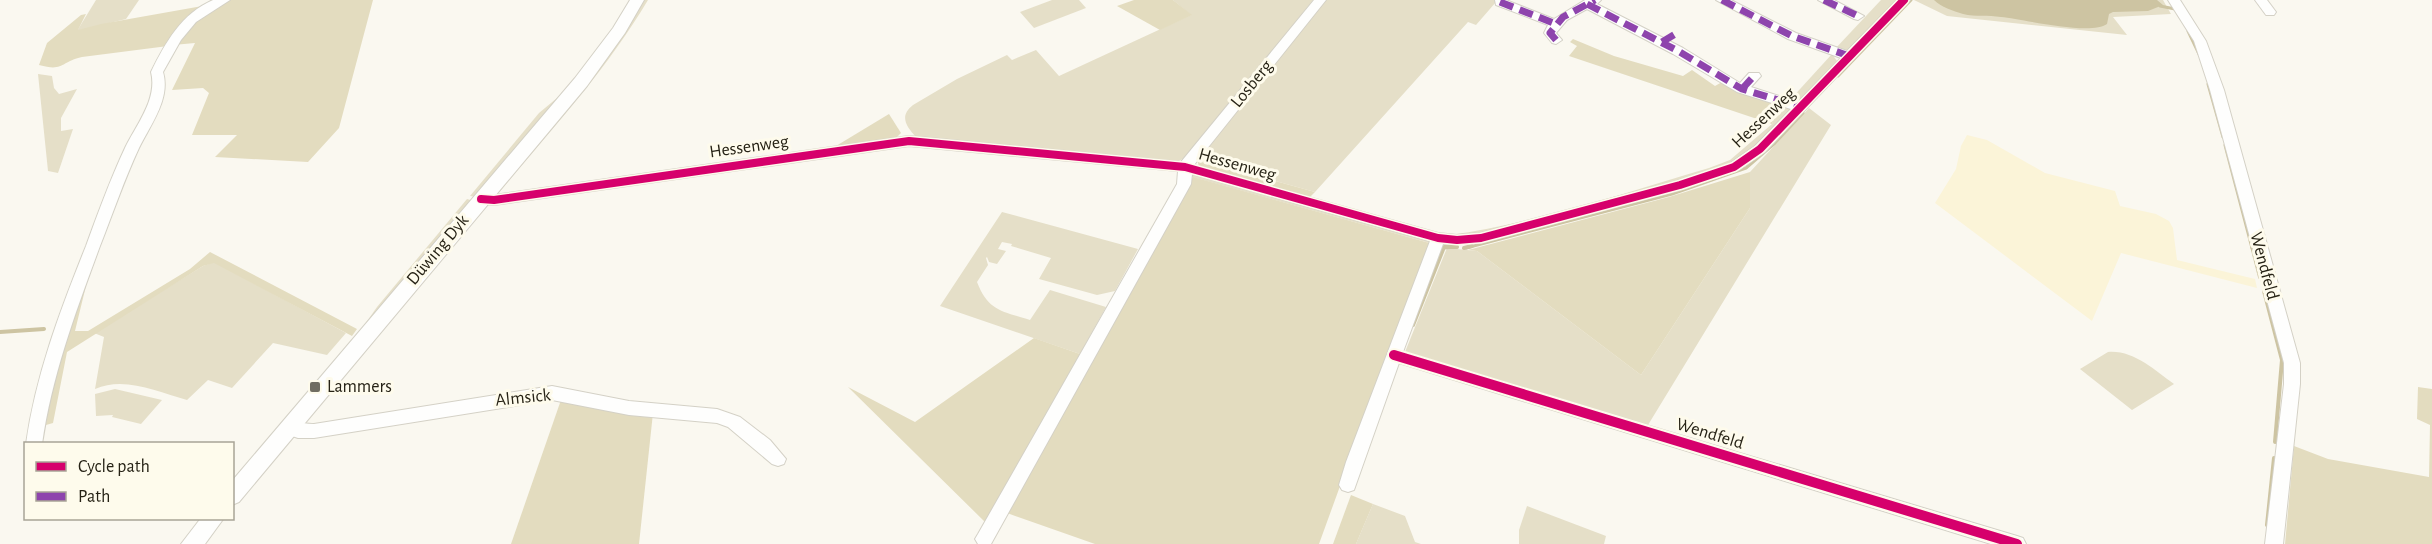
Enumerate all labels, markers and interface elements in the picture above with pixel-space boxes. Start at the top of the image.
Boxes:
street label: Losberg [1228,57,1276,111]
street label: Hessenweg [1729,84,1799,152]
street label: Hessenweg [708,133,790,161]
street label: Hessenweg [1196,145,1278,185]
street label: Düwing Dyk [404,211,473,289]
street label: Wendfeld [2246,230,2282,302]
place label: Lammers [327,378,392,396]
marker: Lammers [308,380,322,394]
street label: Almsick [495,386,552,410]
street label: Wendfeld [1674,415,1746,453]
legend [24,442,234,520]
text: Cycle path [78,458,150,476]
text: Path [78,488,110,506]

